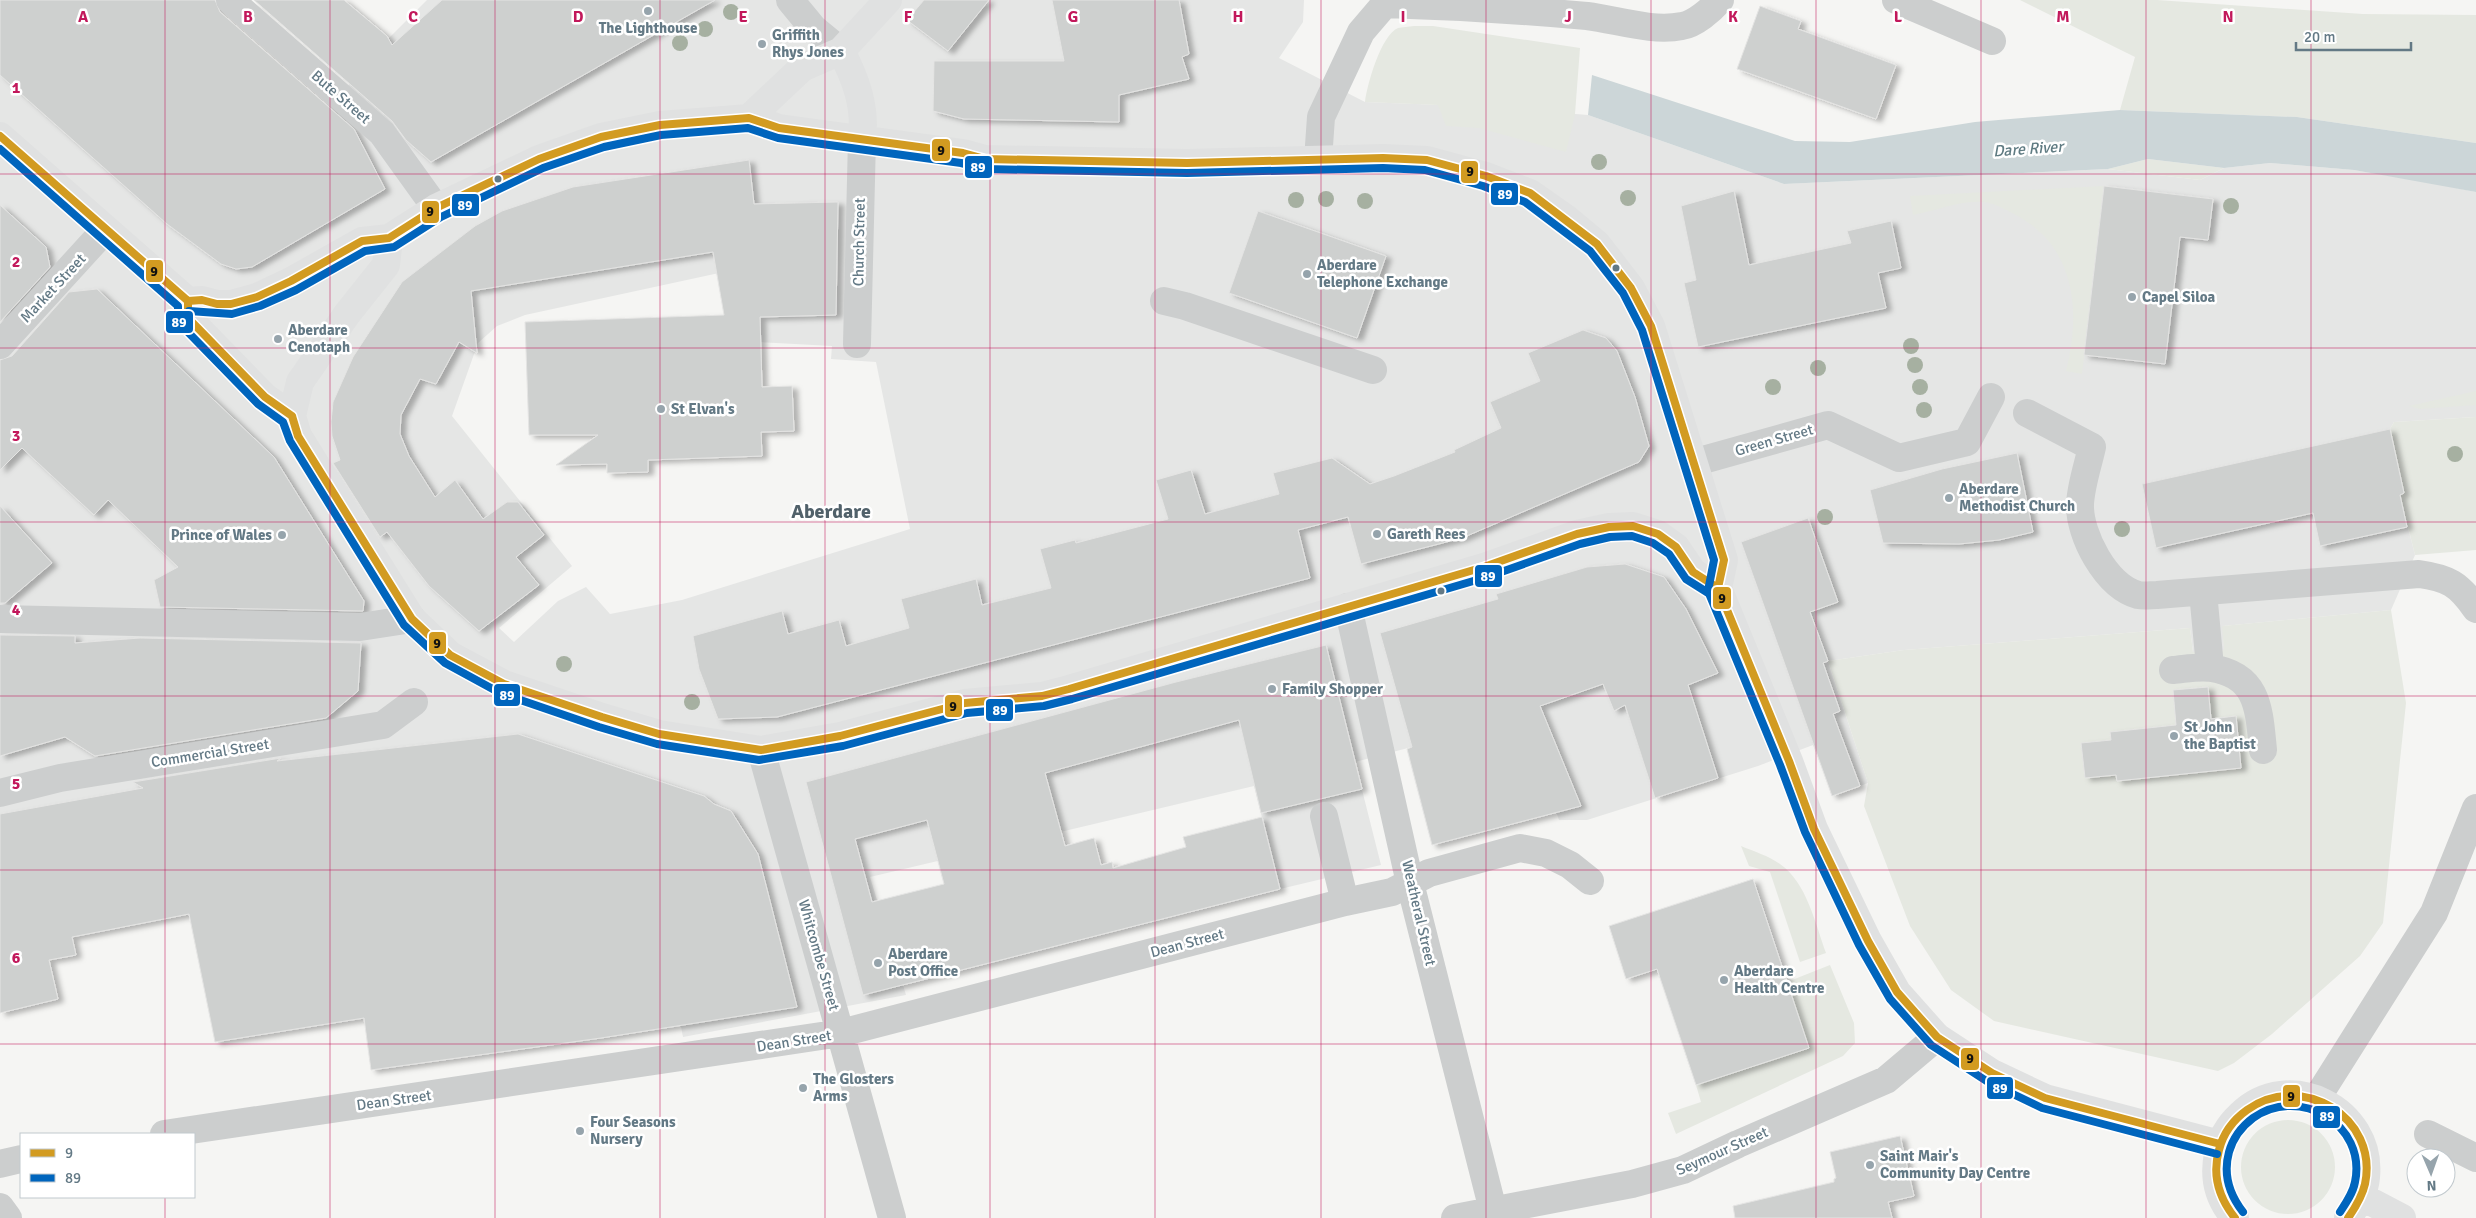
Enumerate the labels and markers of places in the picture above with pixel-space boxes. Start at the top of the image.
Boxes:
marker: The Lighthouse [642,5,654,17]
place label: The Lighthouse [599,19,697,37]
place label: Griffith Rhys Jones [772,26,844,61]
marker: Griffith Rhys Jones [756,38,768,50]
unlabelled marker [493,174,503,184]
place label: Aberdare Telephone Exchange [1317,256,1448,291]
unlabelled marker [1611,263,1621,273]
marker: Aberdare Telephone Exchange [1301,268,1313,280]
place label: Capel Siloa [2142,288,2216,306]
marker: Capel Siloa [2126,291,2138,303]
place label: Aberdare Cenotaph [288,321,350,356]
marker: Aberdare Cenotaph [272,333,284,345]
place label: St Elvan's [671,400,735,418]
marker: St Elvan's [655,403,667,415]
place label: Aberdare Methodist Church [1959,480,2075,515]
marker: Aberdare Methodist Church [1943,492,1955,504]
place label: Gareth Rees [1387,525,1466,543]
place label: Prince of Wales [171,526,272,544]
marker: Gareth Rees [1371,528,1383,540]
marker: Prince of Wales [276,529,288,541]
unlabelled marker [1436,586,1446,596]
place label: Family Shopper [1282,680,1383,698]
marker: Family Shopper [1266,683,1278,695]
place label: St John the Baptist [2183,718,2256,753]
marker: St John the Baptist [2168,730,2180,742]
place label: Aberdare Post Office [888,945,958,980]
marker: Aberdare Post Office [872,957,884,969]
place label: Aberdare Health Centre [1734,962,1825,997]
marker: Aberdare Health Centre [1718,974,1730,986]
place label: The Glosters Arms [813,1070,894,1105]
marker: The Glosters Arms [797,1082,809,1094]
place label: Four Seasons Nursery [590,1113,676,1148]
marker: Four Seasons Nursery [574,1125,586,1137]
place label: Saint Mair's Community Day Centre [1880,1147,2030,1182]
marker: Saint Mair's Community Day Centre [1864,1159,1876,1171]

